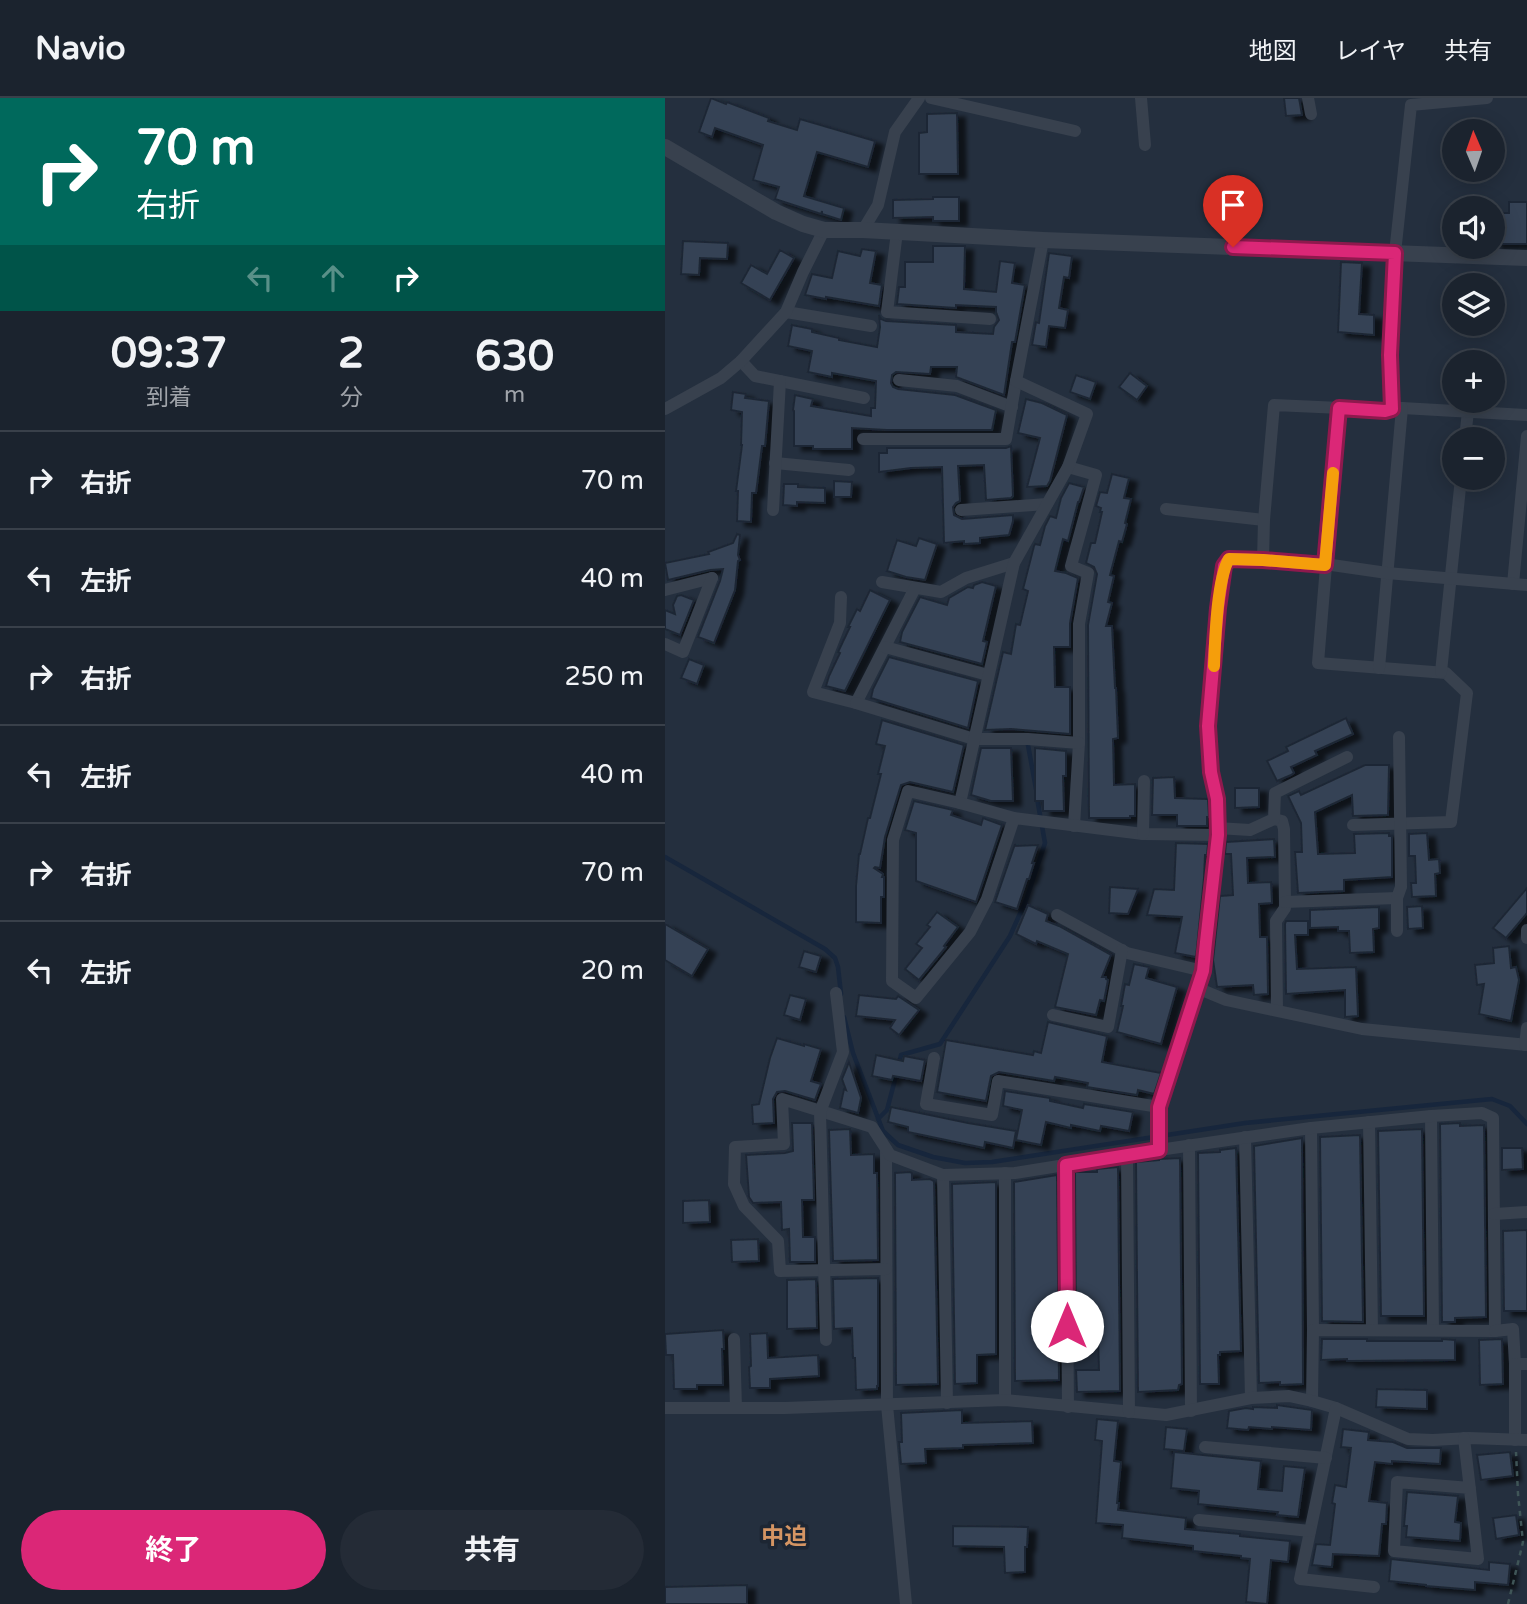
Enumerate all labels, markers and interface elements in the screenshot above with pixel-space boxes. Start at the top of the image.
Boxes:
text: Navio [35,29,126,68]
text: 地図 [1249,37,1297,66]
text: レイヤ [1335,37,1406,66]
text: 共有 [1444,37,1492,66]
text: 70 m [136,119,255,178]
north arrow [1442,119,1505,182]
map controls [1442,119,1505,490]
icon: right [21,126,112,217]
pin [1203,175,1263,247]
icon: arrive [1214,186,1252,224]
text: 右折 [136,187,200,225]
button: sound [1442,196,1505,259]
icon: left [241,259,279,297]
icon: ahead [314,259,352,297]
icon: right [387,259,425,297]
button: layers [1442,273,1505,336]
text: 09:37 [111,328,227,379]
text: 2 [338,328,364,379]
text: 630 [475,331,554,382]
button: + [1442,350,1505,413]
text: m [504,381,525,409]
text: 到着 [146,384,192,412]
text: 分 [340,384,363,412]
button: − [1442,427,1505,490]
icon: right [21,461,59,499]
text: 70 m [581,465,644,496]
text: 右折 [80,468,132,499]
icon: left [21,559,59,597]
text: 40 m [581,563,644,594]
text: 左折 [80,566,132,597]
icon: right [21,657,59,695]
text: 250 m [564,661,644,692]
text: 右折 [80,664,132,695]
icon: left [21,755,59,793]
text: 40 m [581,759,644,790]
text: 左折 [80,762,132,793]
icon: right [21,853,59,891]
text: 70 m [581,857,644,888]
text: 右折 [80,860,132,891]
icon: left [21,951,59,989]
text: 20 m [581,955,644,986]
text: 左折 [80,958,132,989]
position arrow [1030,1289,1104,1363]
button: 終了 [21,1510,326,1590]
button: 共有 [340,1510,644,1590]
district label: 中迫 [761,1523,807,1551]

